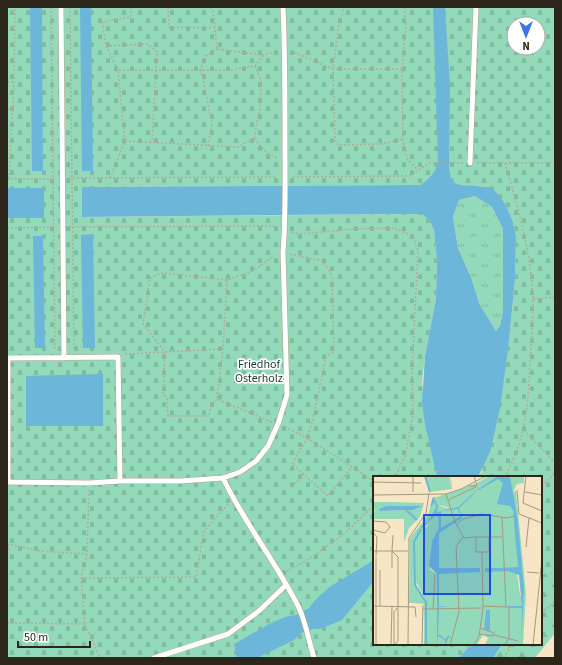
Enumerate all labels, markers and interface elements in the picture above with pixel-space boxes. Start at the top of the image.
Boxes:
north arrow [506,16,546,56]
text: N [522,38,530,53]
park label: Friedhof Osterholz [235,356,283,387]
inset map [373,476,542,645]
scale bar [18,623,90,649]
text: 50 m [24,629,48,646]

